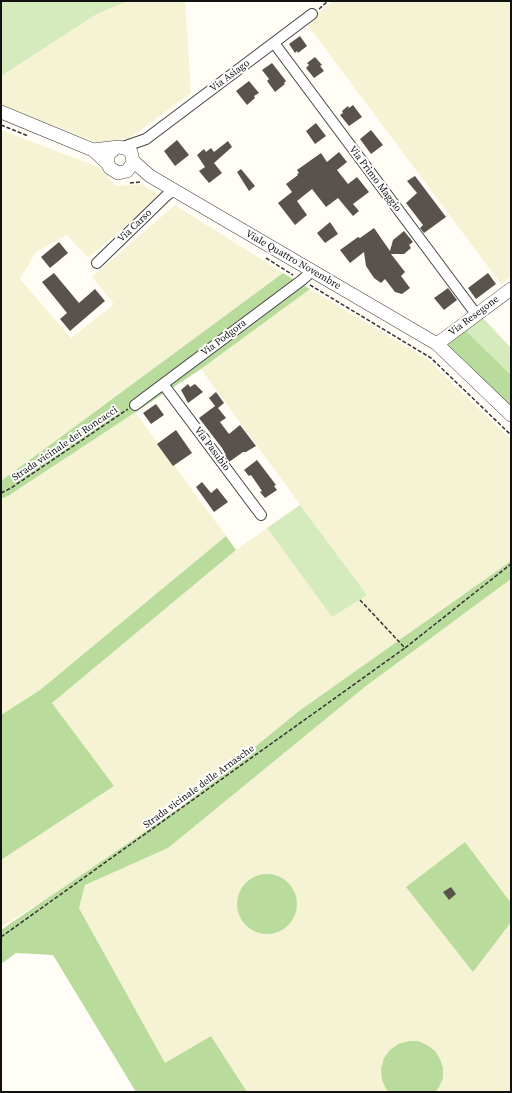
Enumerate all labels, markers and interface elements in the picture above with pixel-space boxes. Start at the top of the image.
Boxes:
street label: Via Asiago [208,57,252,95]
street label: Via Primo Maggio [346,144,404,214]
street label: Via Carso [116,207,154,245]
street label: Viale Quattro Novembre [243,228,343,292]
street label: Via Resegone [447,293,501,339]
street label: Via Podgora [199,317,249,359]
street label: Strada vicinale dei Roncacci [10,404,120,484]
street label: Via Pasubio [191,425,233,473]
street label: Strada vicinale delle Arnasche [141,743,257,831]

